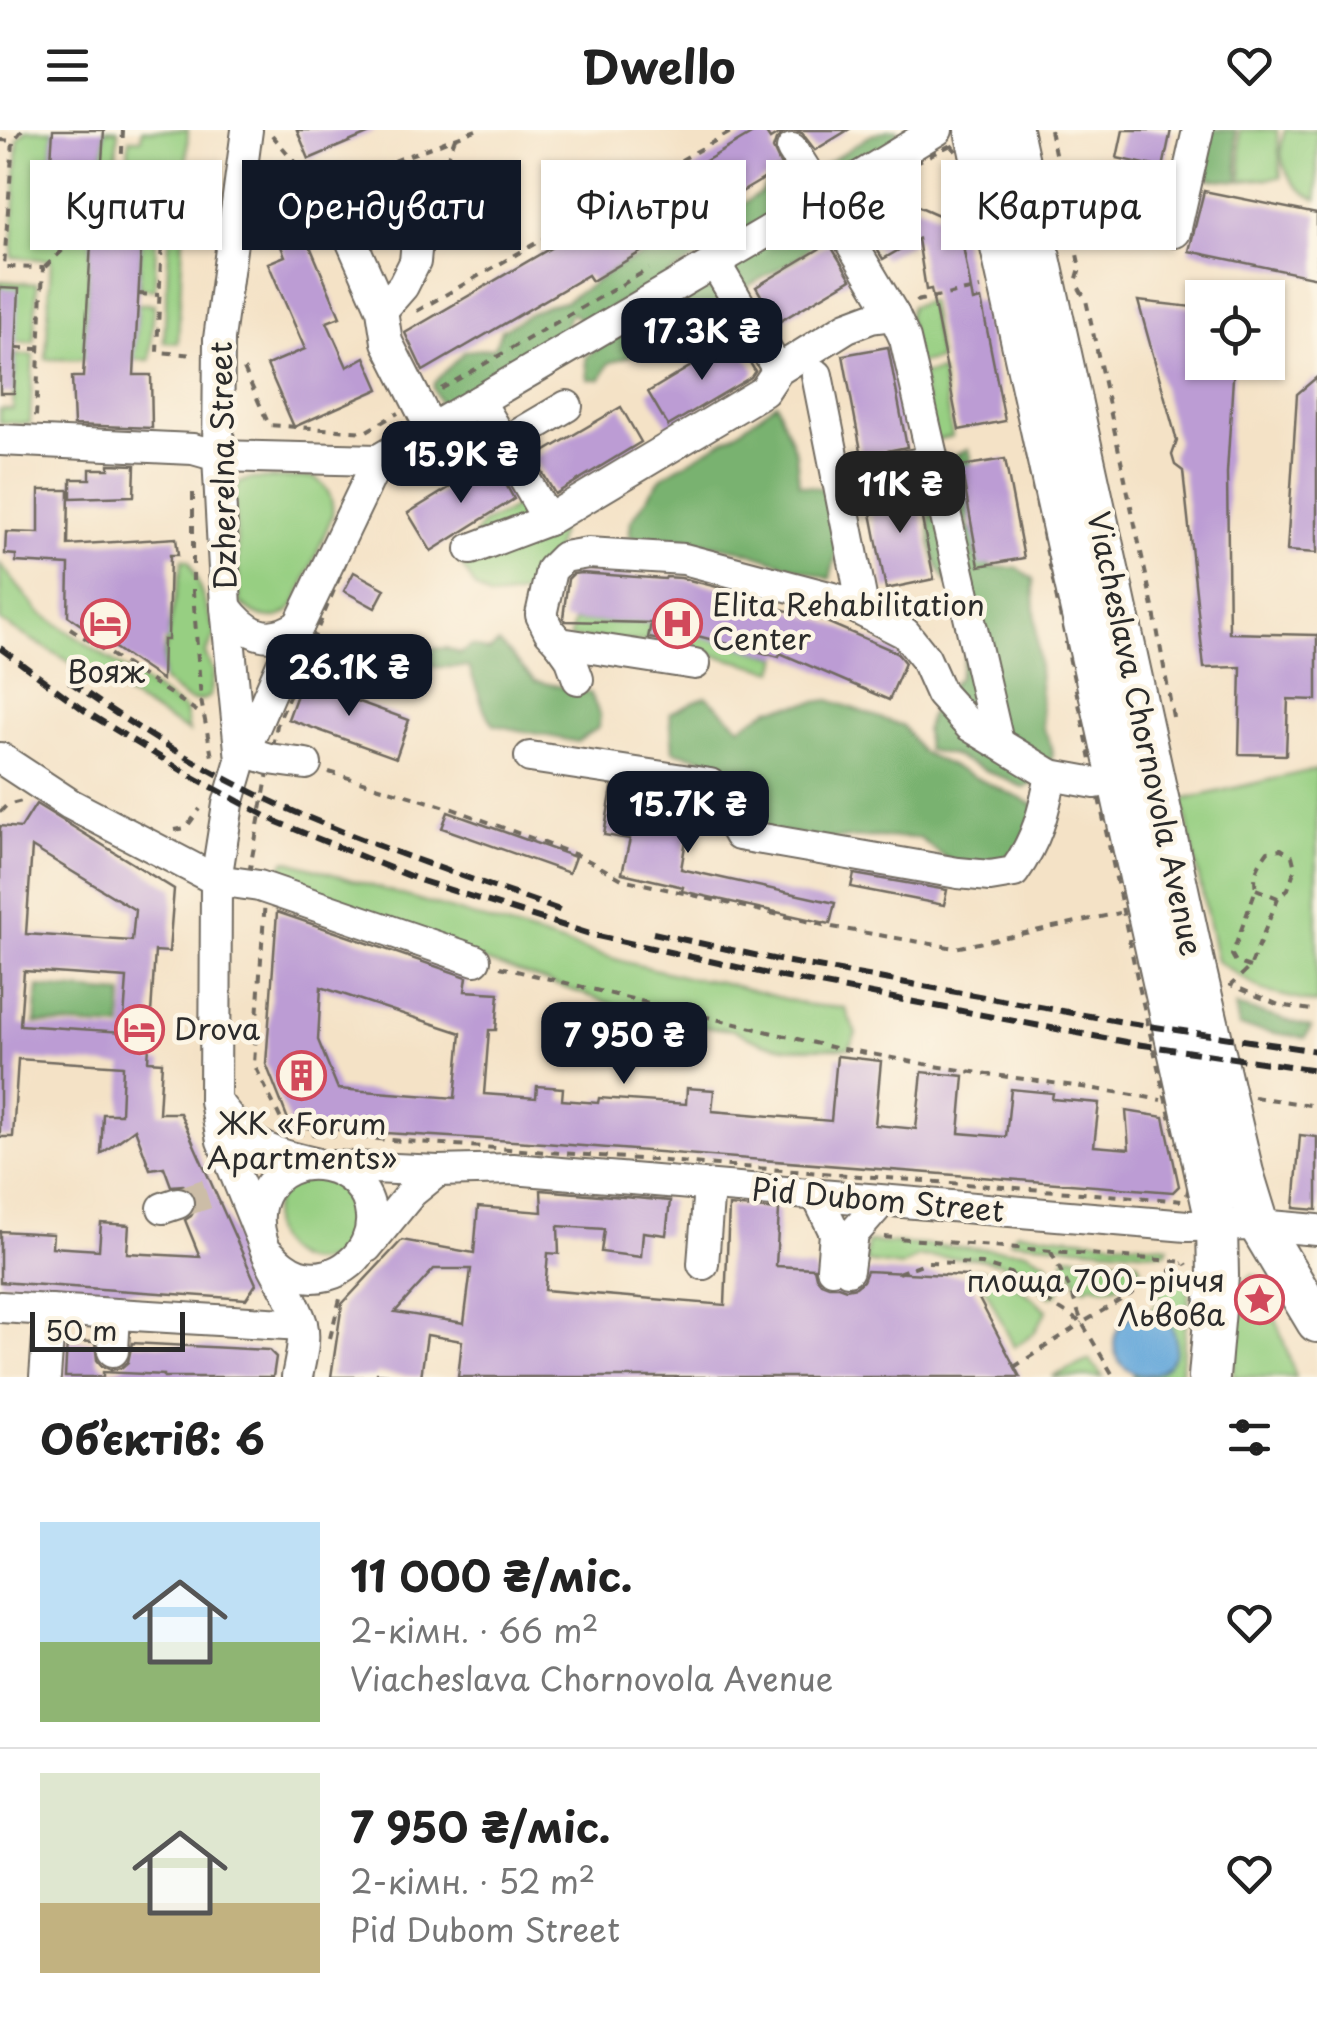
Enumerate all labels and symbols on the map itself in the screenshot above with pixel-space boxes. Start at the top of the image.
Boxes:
pin: 17.3K ₴ [610,298,794,383]
street label: Dzherelna Street [197,341,246,591]
pin: 15.9K ₴ [369,421,553,506]
pin: 11K ₴ [830,451,970,536]
street label: Viacheslava Chornovola Avenue [1077,507,1216,960]
place label: Elita Rehabilitation Center [712,581,985,660]
hospital icon: Elita Rehabilitation Center [651,597,703,649]
hotel icon: Вояж [80,598,132,650]
pin: 26.1K ₴ [257,634,441,719]
place label: Вояж [67,648,145,693]
pin: 15.7K ₴ [596,771,780,856]
pin: 7 950 ₴ [532,1002,716,1087]
hotel icon: Drova [113,1004,165,1056]
place label: Drova [174,1005,261,1050]
building icon: ЖК «Forum Apartments» [276,1050,328,1102]
place label: ЖК «Forum Apartments» [207,1100,397,1179]
street label: Pid Dubom Street [750,1165,1006,1232]
place label: площа 700-річчя Львова [967,1257,1225,1336]
place icon: площа 700-річчя Львова [1234,1273,1286,1325]
scale bar [30,1307,185,1352]

